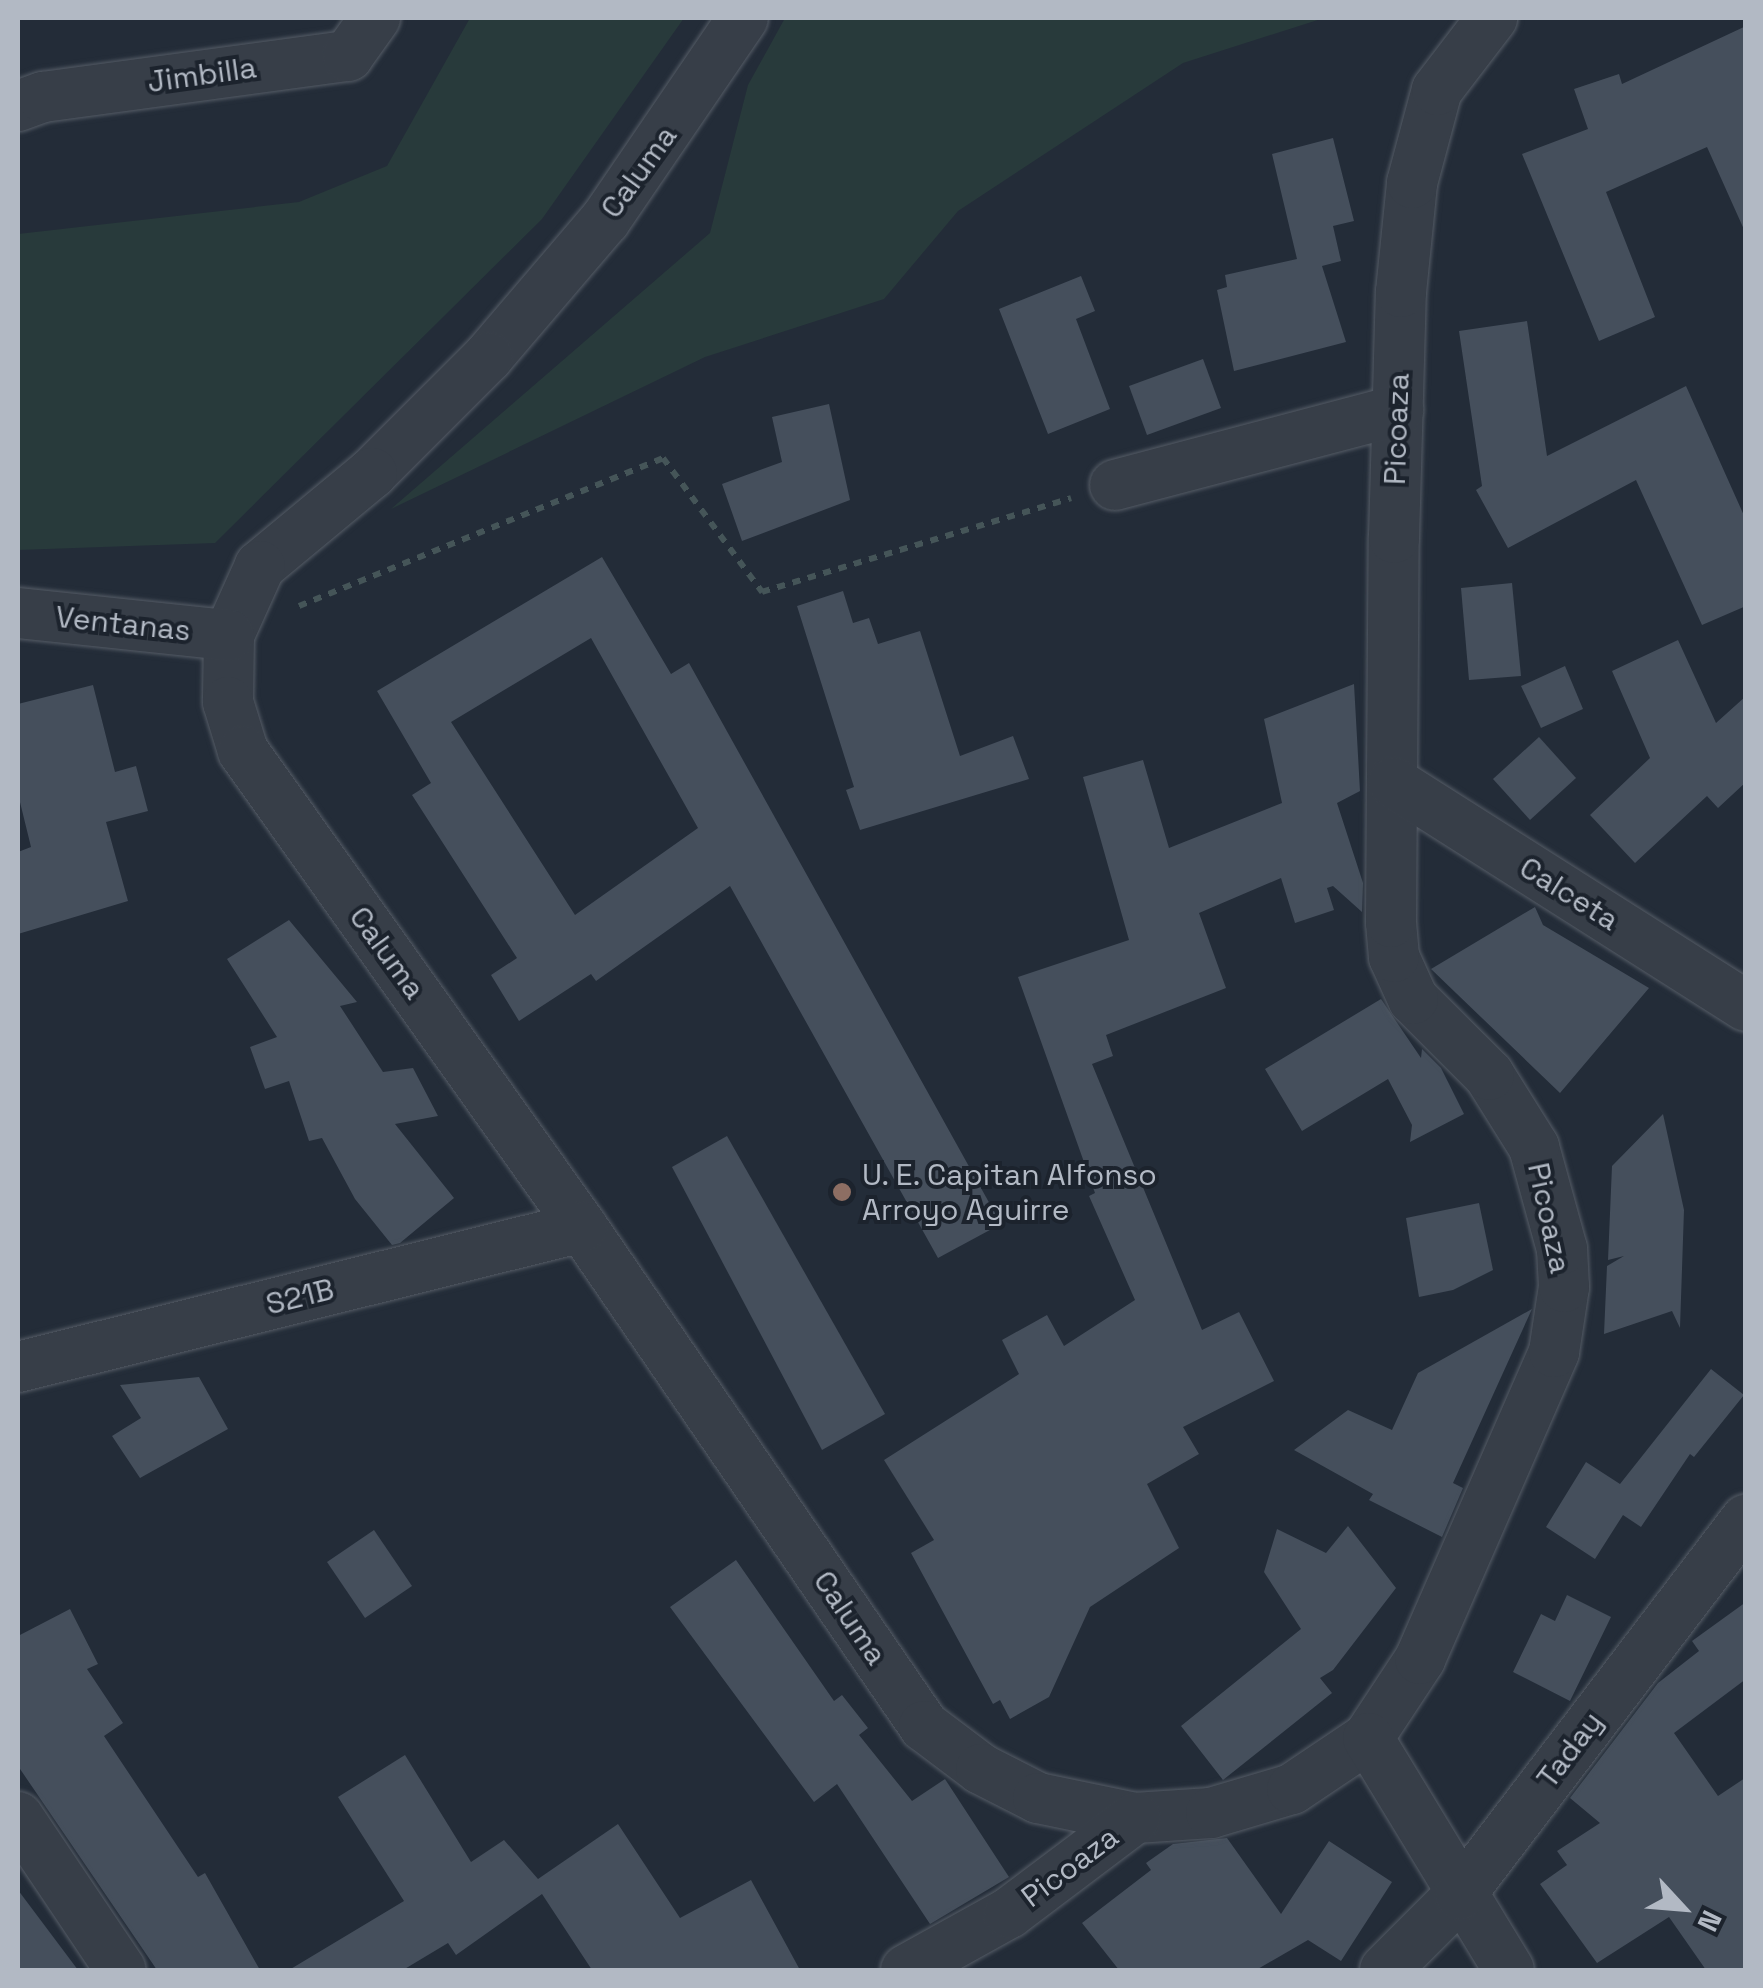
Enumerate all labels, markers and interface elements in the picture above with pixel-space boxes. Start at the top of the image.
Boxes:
street label: Jimbilla [145,50,259,100]
street label: Caluma [593,119,685,225]
street label: Picoaza [1377,372,1417,486]
street label: Ventanas [54,599,192,649]
street label: Calceta [1513,850,1625,938]
street label: Caluma [341,900,433,1006]
place label: U. E. Capitan Alfonso Arroyo Aguirre [862,1157,1159,1228]
street label: Picoaza [1520,1160,1578,1276]
marker: U. E. Capitan Alfonso Arroyo Aguirre [831,1181,853,1203]
street label: S21B [262,1271,338,1323]
street label: Caluma [806,1564,894,1672]
street label: Taday [1530,1705,1610,1795]
street label: Picoaza [1014,1819,1126,1915]
north arrow [1633,1858,1733,1958]
text: N [1690,1905,1730,1937]

